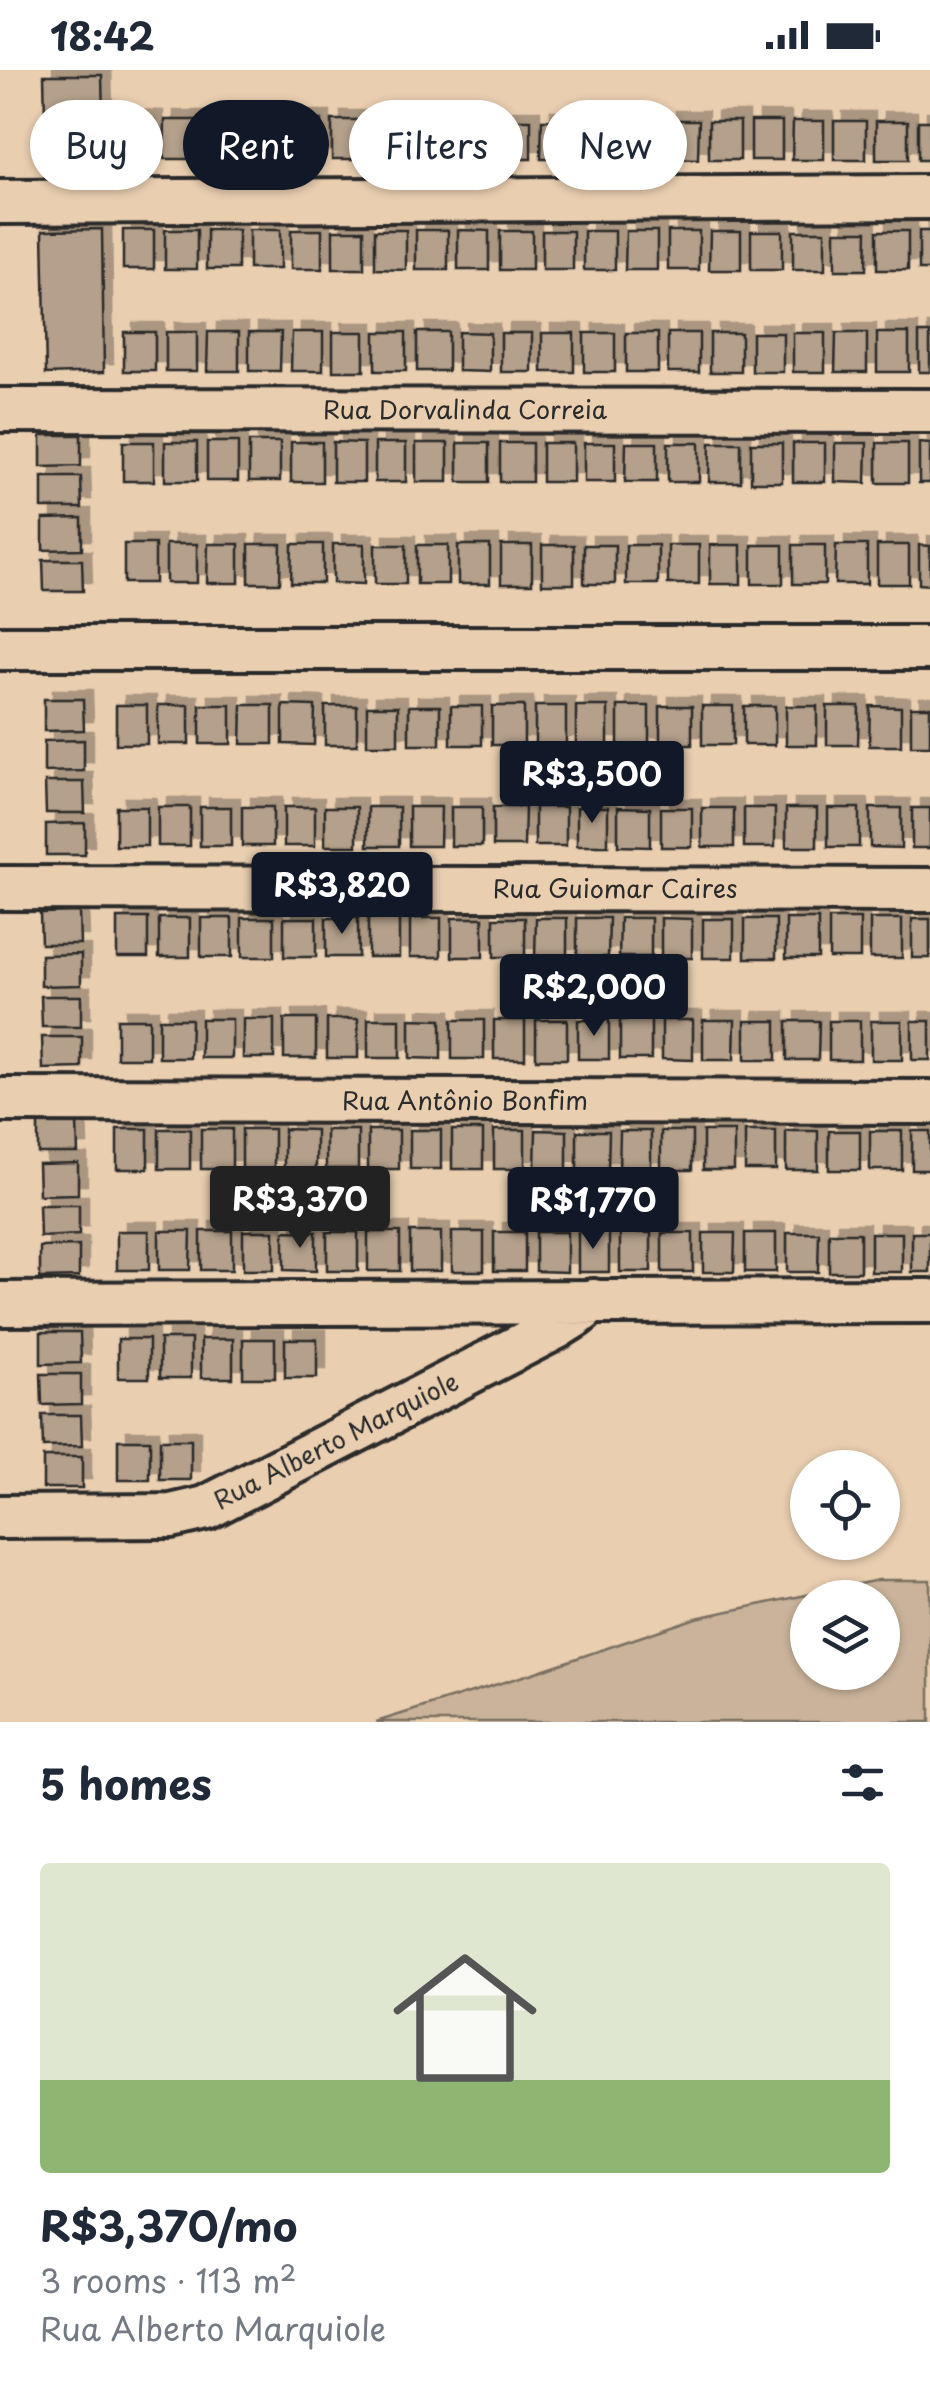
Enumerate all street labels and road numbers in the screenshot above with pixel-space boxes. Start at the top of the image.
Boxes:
street label: Rua Dorvalinda Correia [323,390,608,428]
street label: Rua Guiomar Caires [493,869,737,907]
street label: Rua Antônio Bonfim [342,1081,588,1119]
street label: Rua Alberto Marquiole [207,1362,465,1518]

